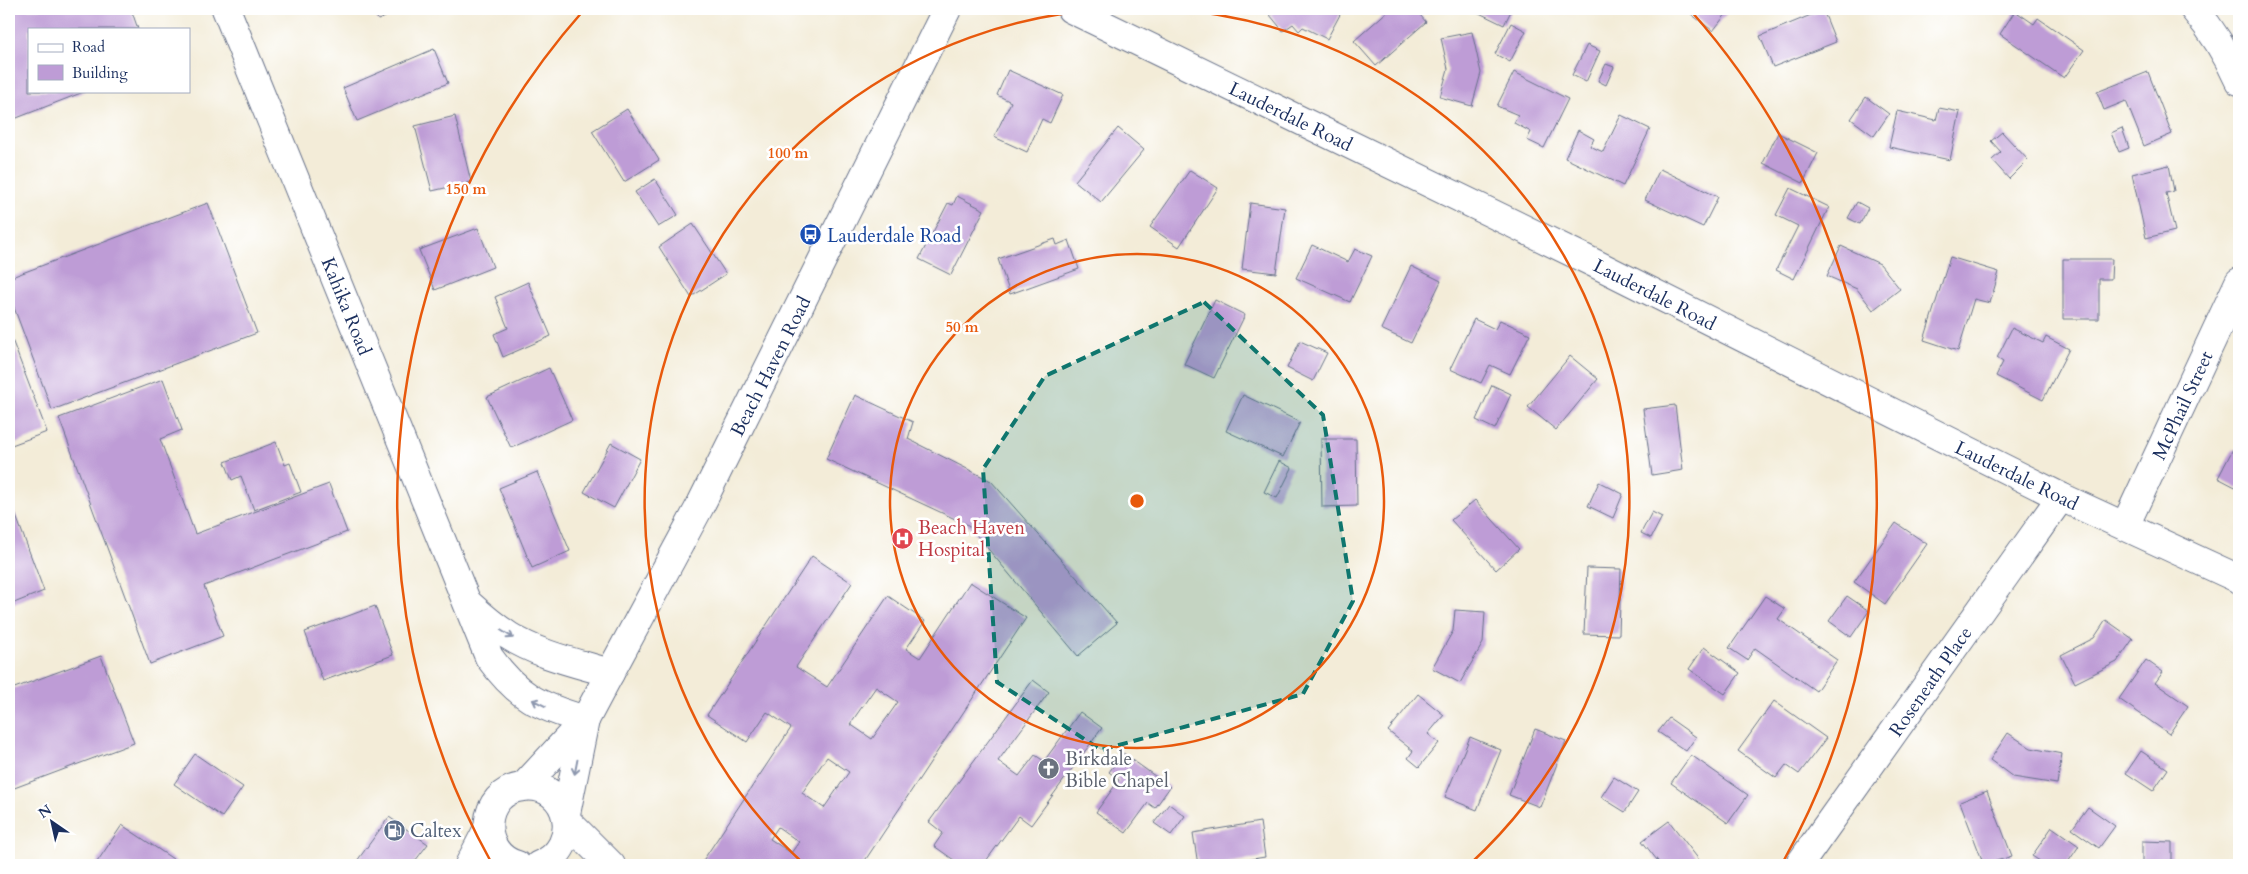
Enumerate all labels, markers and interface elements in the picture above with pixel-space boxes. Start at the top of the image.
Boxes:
legend [28,28,190,92]
text: Road [72,37,105,57]
text: Building [72,63,128,83]
street label: Lauderdale Road [1224,76,1357,158]
text: 100 m [768,143,809,163]
text: 150 m [446,179,487,199]
bus stop icon: Lauderdale Road [799,223,823,247]
place label: Lauderdale Road [827,223,961,249]
street label: Lauderdale Road [1589,253,1720,337]
street label: Kahika Road [315,254,377,359]
street label: Beach Haven Road [724,292,817,441]
text: 50 m [945,317,979,337]
street label: McPhail Street [2146,347,2220,464]
street label: Lauderdale Road [1950,435,2083,517]
centre of rings [1128,492,1146,510]
place label: Beach Haven Hospital [918,515,1025,563]
hospital icon: Beach Haven Hospital [890,526,914,550]
street label: Roseneath Place [1883,621,1979,742]
one-way arrow [499,630,513,640]
one-way arrow [532,698,547,708]
place label: Birkdale Bible Chapel [1065,746,1169,794]
church icon: Birkdale Bible Chapel [1037,757,1061,781]
one-way arrow [570,759,580,775]
north arrow [28,796,78,846]
text: N [35,800,55,823]
fuel station icon: Caltex [382,818,406,842]
place label: Caltex [410,818,462,844]

